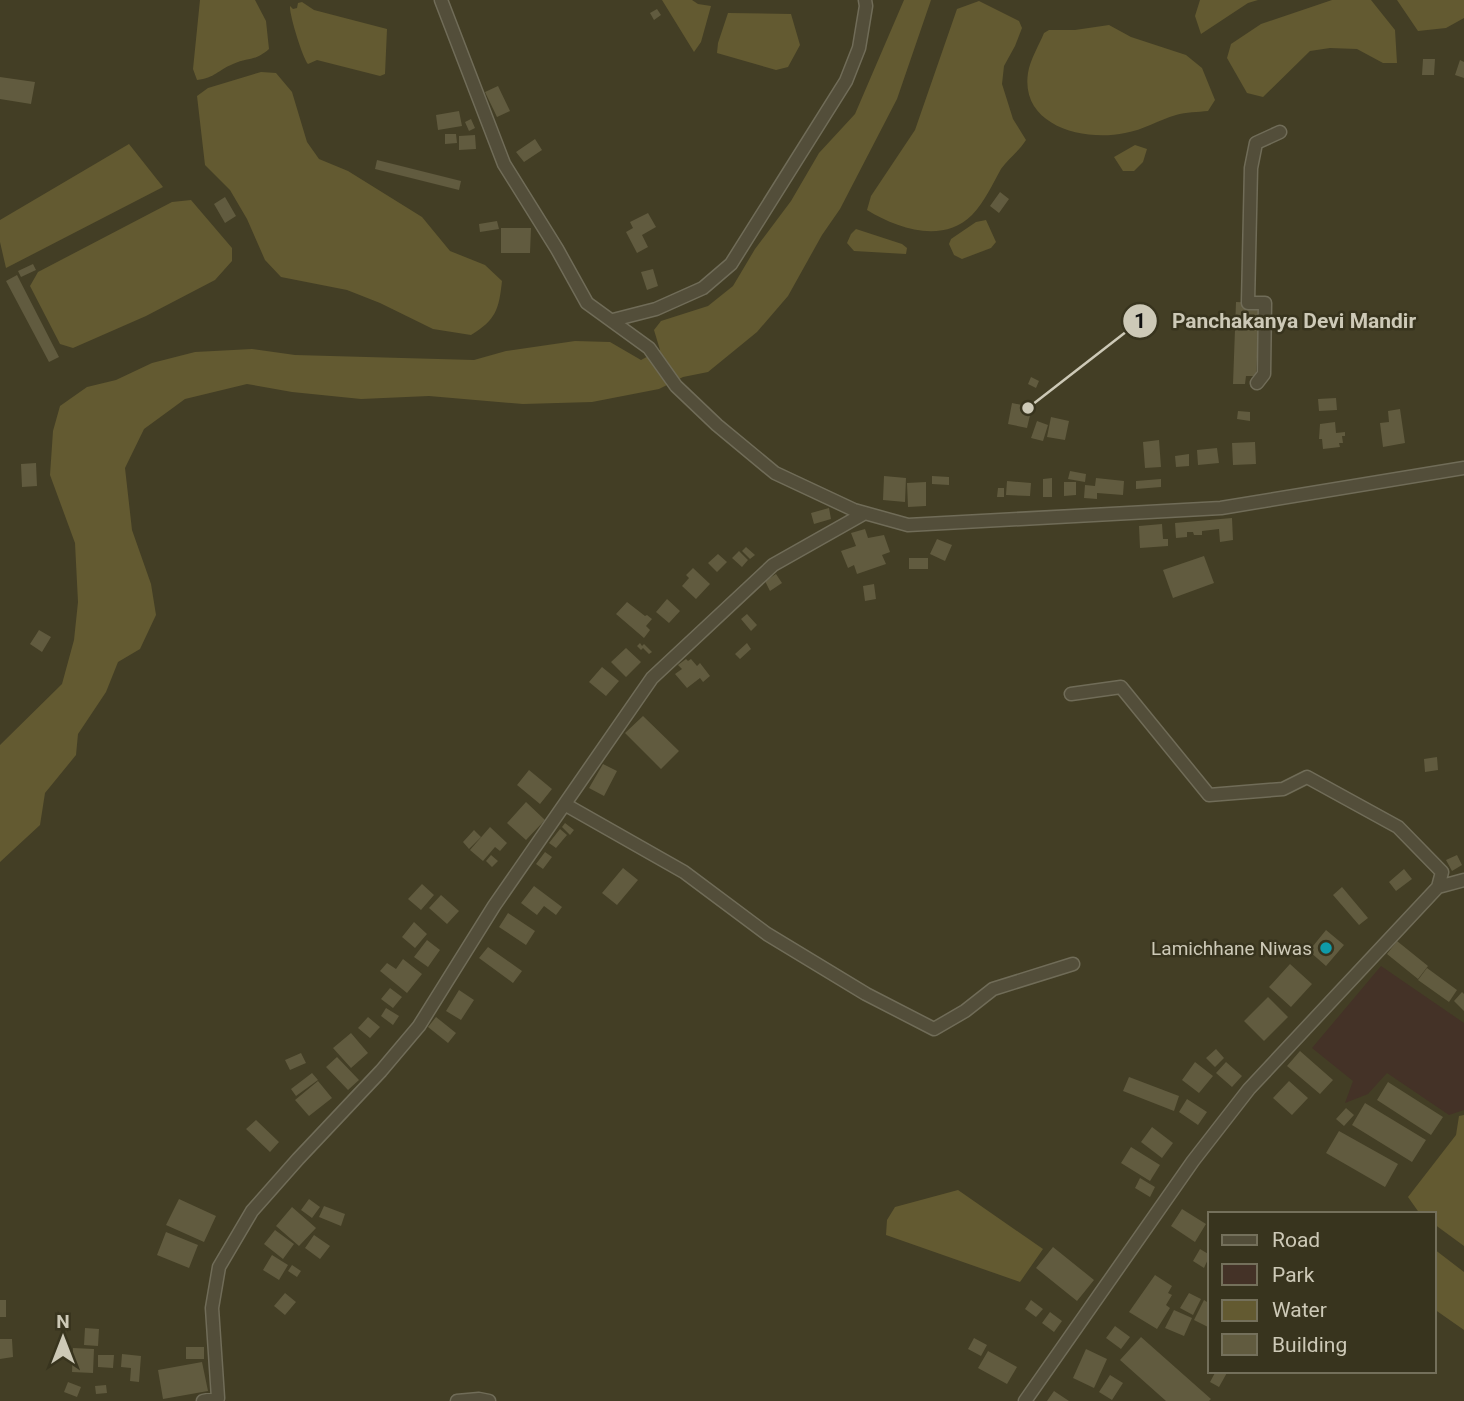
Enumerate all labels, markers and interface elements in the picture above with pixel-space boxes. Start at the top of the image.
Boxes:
callout: Panchakanya Devi Mandir [1122,300,1430,342]
text: 1 [1134,309,1146,333]
text: Panchakanya Devi Mandir [1172,309,1416,333]
place label: Lamichhane Niwas [1151,937,1312,960]
marker: Lamichhane Niwas [1318,940,1334,956]
legend [1208,1212,1436,1373]
text: Road [1272,1228,1320,1252]
text: Park [1272,1263,1315,1287]
text: Water [1272,1298,1327,1322]
north arrow [28,1303,98,1373]
text: N [56,1310,70,1333]
text: Building [1272,1333,1347,1357]

